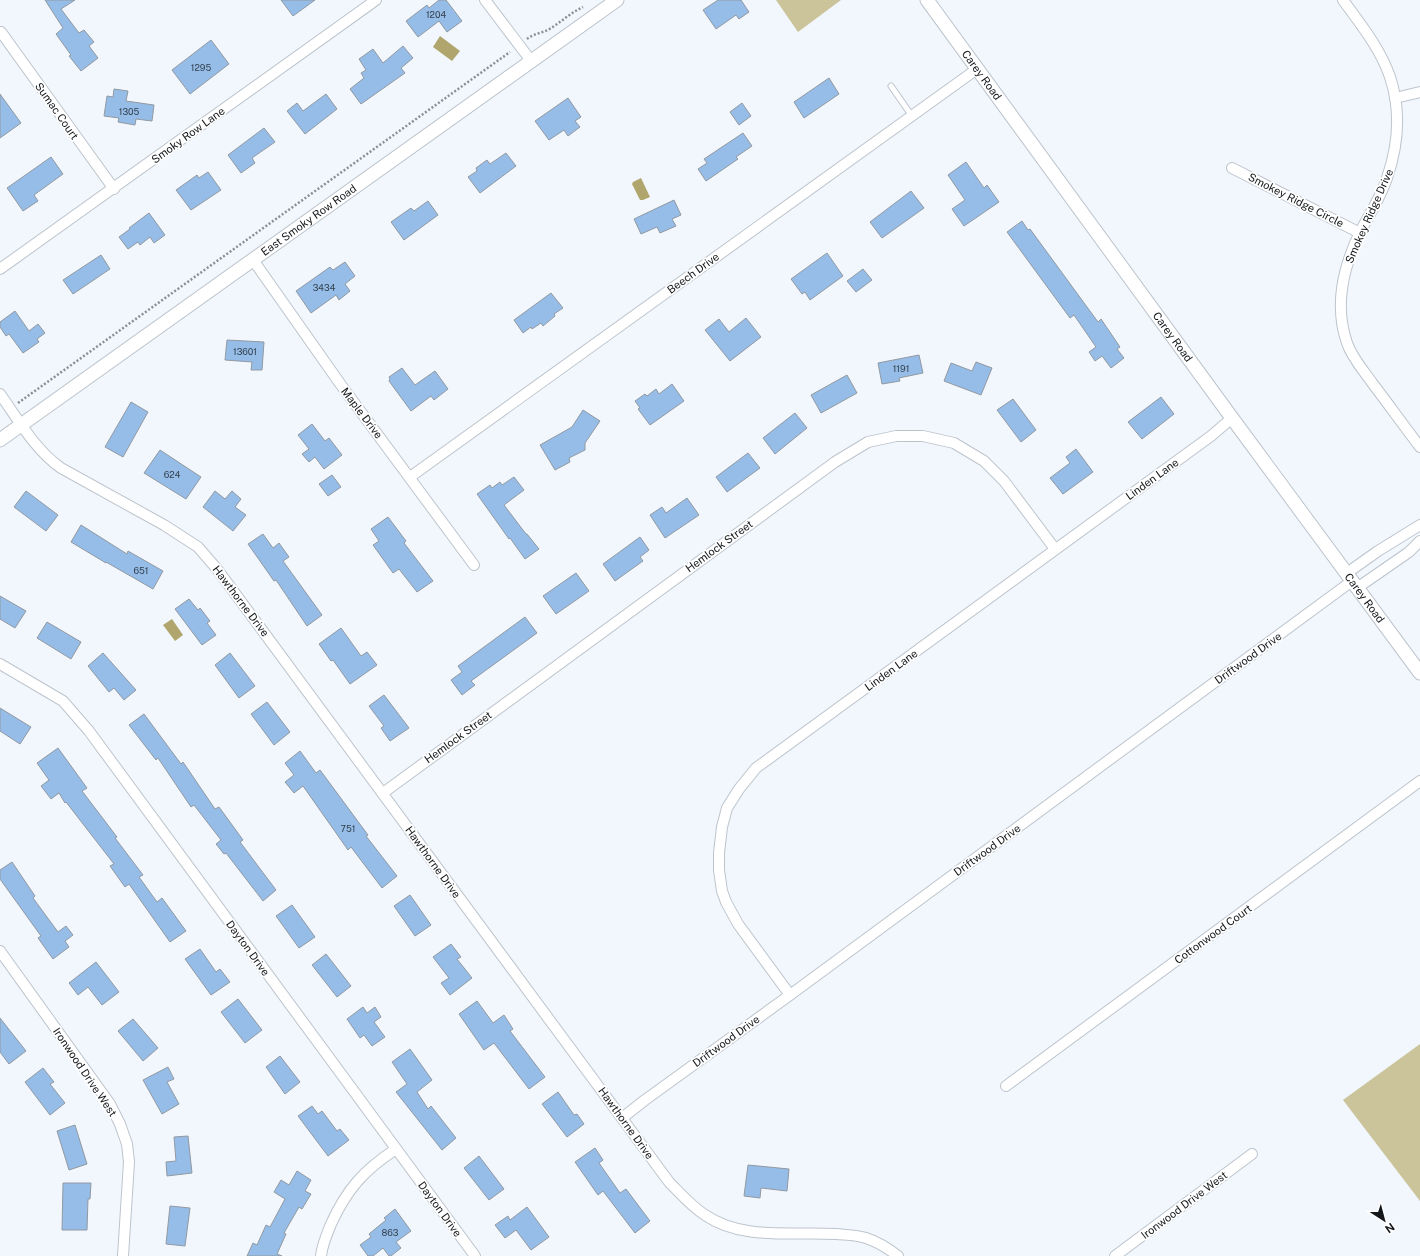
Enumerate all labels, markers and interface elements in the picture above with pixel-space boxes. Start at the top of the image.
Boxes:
house number: 1204 [426,9,446,20]
street label: Carey Road [960,48,1004,102]
house number: 1295 [191,62,211,73]
street label: Sumac Court [33,80,81,142]
street label: Smoky Row Lane [149,104,227,166]
house number: 1305 [119,106,140,117]
street label: Smokey Ridge Drive [1343,167,1395,265]
street label: Smokey Ridge Circle [1246,171,1346,229]
street label: East Smoky Row Road [259,182,358,258]
street label: Beech Drive [665,250,721,296]
house number: 3434 [313,282,336,293]
street label: Carey Road [1151,310,1195,364]
house number: 13601 [233,346,257,357]
house number: 1191 [893,363,909,374]
street label: Maple Drive [339,385,385,441]
street label: Linden Lane [1123,456,1181,502]
house number: 624 [164,469,181,480]
street label: Hemlock Street [683,518,755,574]
street label: Hawthorne Drive [210,563,272,639]
house number: 651 [133,565,149,576]
street label: Carey Road [1342,571,1387,625]
street label: Driftwood Drive [1212,630,1284,686]
street label: Linden Lane [862,647,920,693]
street label: Hemlock Street [422,709,494,765]
street label: Driftwood Drive [951,822,1023,878]
house number: 751 [341,823,355,834]
street label: Hawthorne Drive [403,824,463,900]
street label: Cottonwood Court [1172,902,1254,966]
street label: Dayton Drive [224,918,272,978]
street label: Driftwood Drive [690,1013,762,1069]
street label: Ironwood Drive West [51,1025,119,1119]
street label: Hawthorne Drive [596,1085,656,1161]
street label: Ironwood Drive West [1139,1169,1229,1241]
street label: Dayton Drive [416,1179,464,1239]
north arrow [1364,1200,1404,1240]
text: N [1383,1221,1397,1235]
house number: 863 [382,1227,399,1238]

